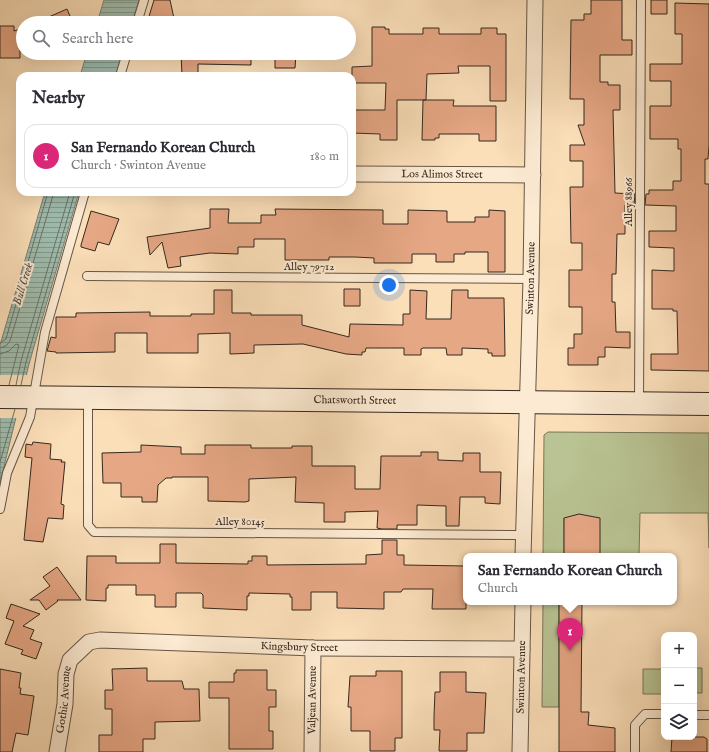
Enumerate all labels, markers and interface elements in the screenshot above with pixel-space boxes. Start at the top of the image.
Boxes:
search box [16,16,356,60]
icon: search [30,27,52,49]
text: Search here [62,29,133,48]
text: Nearby [32,88,85,109]
text: San Fernando Korean Church [71,138,255,157]
text: 1 [44,148,48,165]
text: 180 m [310,148,339,165]
text: Church · Swinton Avenue [71,157,206,174]
street label: Los Alimos Street [401,167,483,182]
street label: Alley 88966 [622,177,636,227]
street label: Swinton Avenue [523,241,539,315]
street label: Alley 79712 [283,260,334,274]
water label: Bull Creek [9,261,37,307]
your location [379,275,399,295]
street label: Chatsworth Street [314,393,397,408]
street label: Alley 80145 [214,515,265,529]
popup [463,553,677,605]
text: San Fernando Korean Church [478,561,662,580]
text: Church [478,580,518,597]
pin: 1 [557,618,583,651]
map controls [661,632,697,740]
button: + [661,632,697,668]
street label: Kingsbury Street [260,639,338,655]
street label: Swinton Avenue [514,640,529,714]
street label: Gothic Avenue [53,664,75,734]
street label: Valjean Avenue [305,666,320,735]
button: − [661,668,697,704]
button: layers [661,704,697,740]

